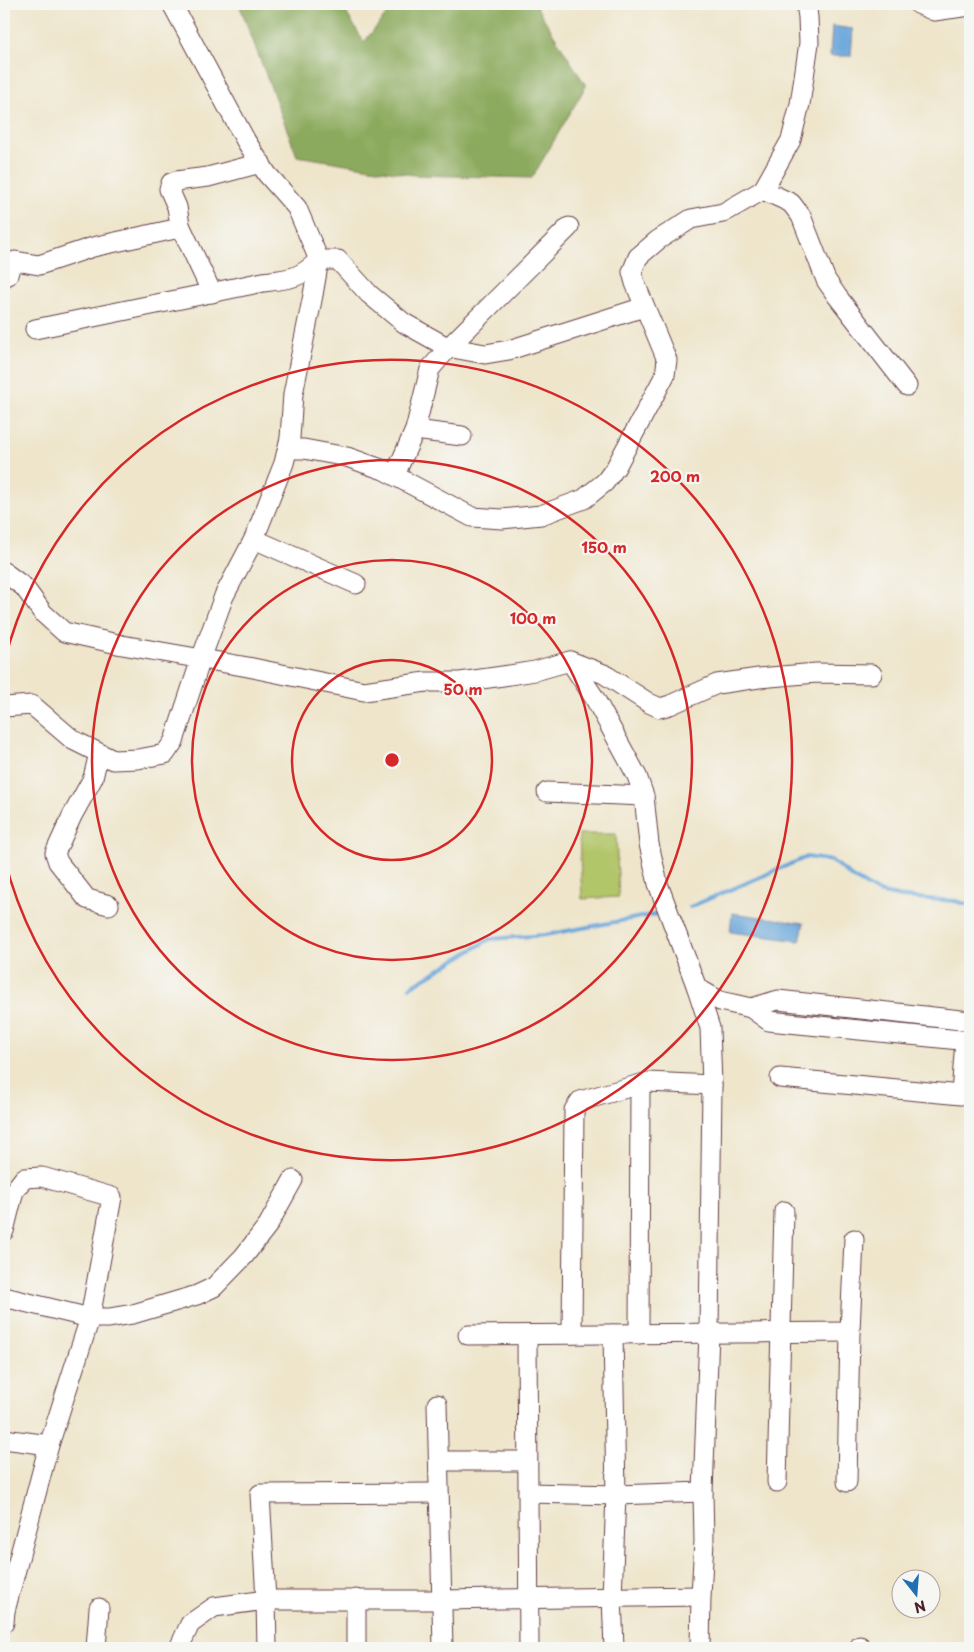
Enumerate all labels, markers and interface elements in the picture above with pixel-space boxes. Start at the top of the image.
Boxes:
text: 200 m [650,464,700,487]
text: 150 m [581,535,627,558]
text: 100 m [510,606,556,629]
text: 50 m [444,677,482,700]
centre of rings [383,751,401,769]
north arrow [892,1570,942,1620]
text: N [912,1595,928,1619]

